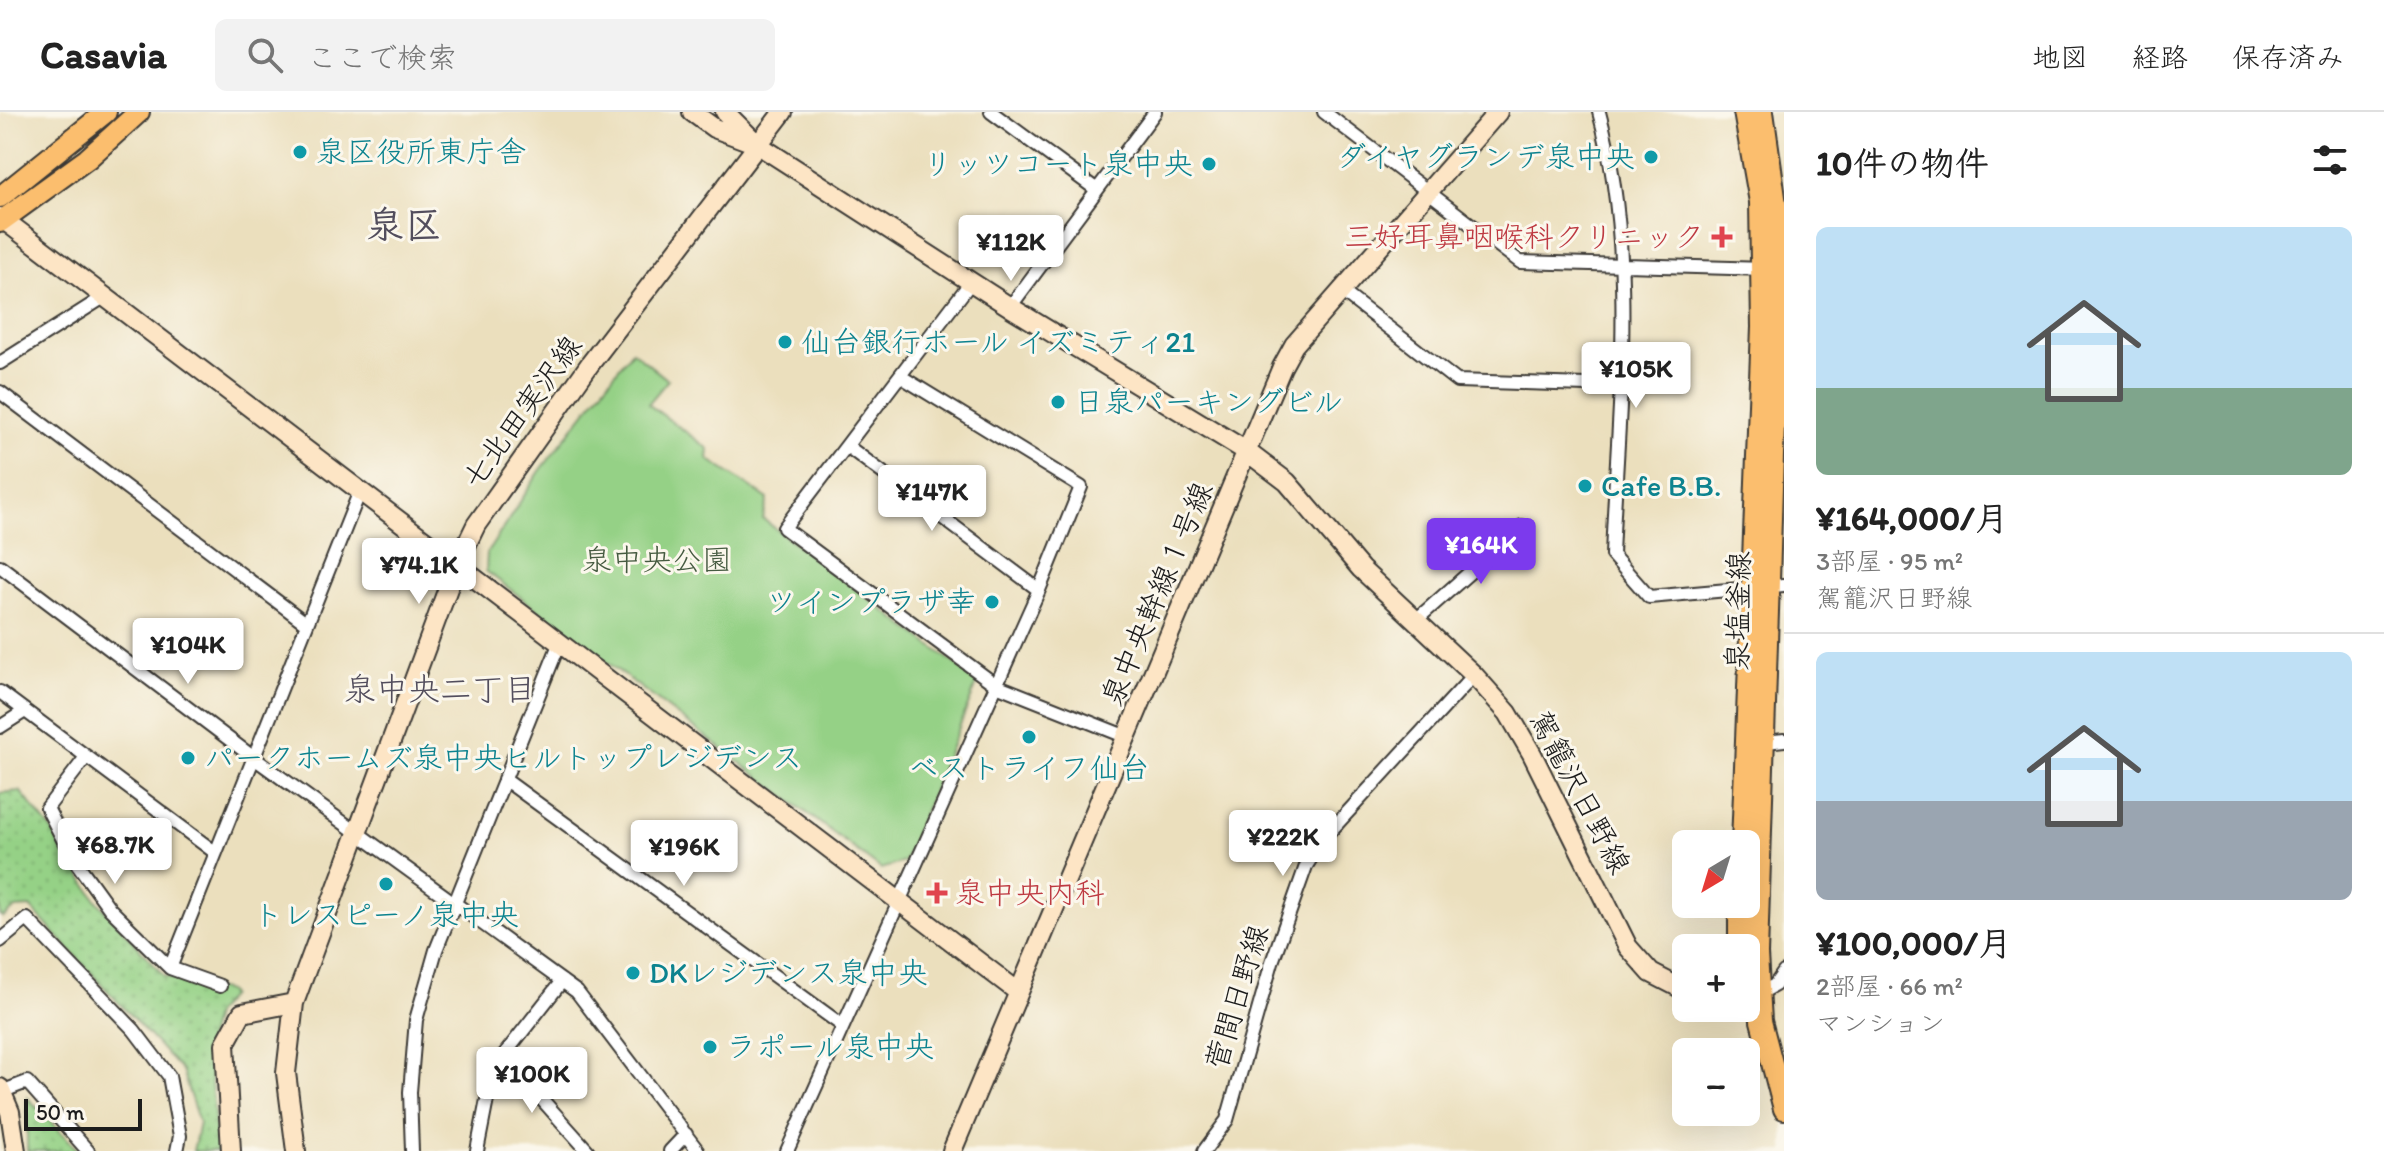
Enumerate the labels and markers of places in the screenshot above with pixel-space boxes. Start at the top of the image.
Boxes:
place label: 泉区役所東庁舎 [316,133,526,170]
place label: ダイヤグランデ泉中央 [1336,138,1635,175]
marker: 泉区役所東庁舎 [291,143,309,161]
place label: リッツコート泉中央 [923,145,1193,182]
marker: ダイヤグランデ泉中央 [1642,148,1660,166]
marker: リッツコート泉中央 [1200,155,1218,173]
pin: ¥112K [955,215,1067,283]
place label: 三好耳鼻咽喉科クリニック [1344,218,1704,255]
marker: 三好耳鼻咽喉科クリニック [1711,226,1733,248]
place label: 仙台銀行ホール イズミティ21 [801,323,1195,360]
marker: 仙台銀行ホール イズミティ21 [776,333,794,351]
pin: ¥105K [1580,342,1692,410]
place label: 日泉パーキングビル [1074,383,1343,420]
marker: 日泉パーキングビル [1049,393,1067,411]
pin: ¥147K [876,465,988,533]
place label: Cafe B.B. [1601,467,1721,504]
marker: Cafe B.B. [1576,477,1594,495]
pin: ¥164K [1425,518,1537,586]
pin: ¥74.1K [354,538,484,606]
place label: ツインプラザ幸 [766,583,976,620]
marker: ツインプラザ幸 [983,593,1001,611]
pin: ¥104K [132,618,244,686]
marker: ベストライフ仙台 [1020,728,1038,746]
place label: パークホームズ泉中央ヒルトップレジデンス [204,739,802,776]
marker: パークホームズ泉中央ヒルトップレジデンス [179,749,197,767]
place label: ベストライフ仙台 [908,749,1150,786]
pin: ¥222K [1227,810,1339,878]
pin: ¥68.7K [50,818,180,886]
pin: ¥196K [628,820,740,888]
place label: 泉中央内科 [955,874,1105,911]
marker: トレスピーノ泉中央 [377,875,395,893]
marker: 泉中央内科 [926,882,948,904]
place label: トレスピーノ泉中央 [253,896,519,933]
place label: DKレジデンス泉中央 [649,954,928,991]
marker: DKレジデンス泉中央 [624,964,642,982]
place label: ラポール泉中央 [726,1028,934,1065]
marker: ラポール泉中央 [701,1038,719,1056]
pin: ¥100K [476,1047,588,1115]

